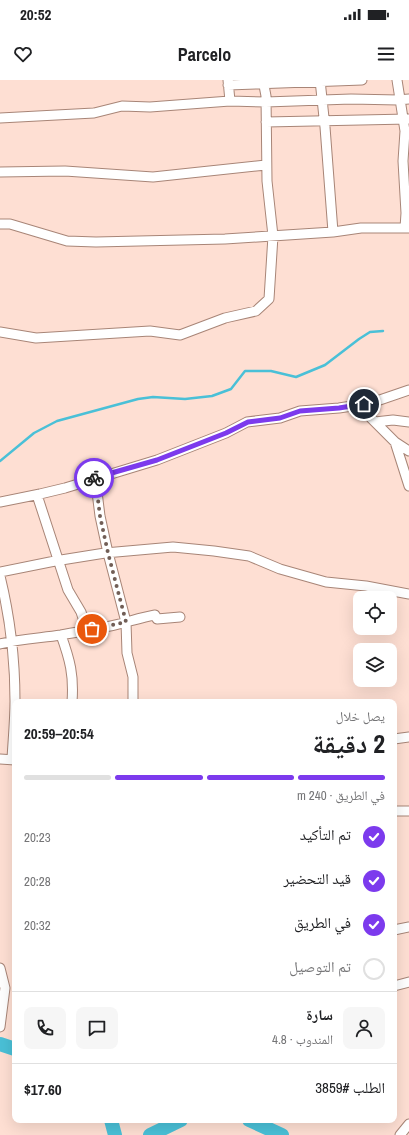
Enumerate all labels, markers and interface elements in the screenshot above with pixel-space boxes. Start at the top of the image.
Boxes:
text: 20:52 [20,4,51,25]
text: Parcelo [178,42,231,67]
icon: heart [12,43,34,65]
icon: menu [375,43,397,65]
pin [347,387,381,421]
icon: home [353,393,375,415]
courier [74,458,114,498]
icon: bike [83,467,105,489]
map controls [353,591,397,687]
button: locate [353,591,397,635]
pin [75,612,109,646]
icon: bag [81,618,103,640]
button: layers [353,643,397,687]
text: يصل خلال [336,708,385,725]
text: 20:54–20:59 [24,723,94,744]
text: 2 دقيقة [313,726,385,761]
text: في الطريق · 240 m [297,787,385,804]
text: تم التأكيد [300,824,351,845]
icon: check [363,826,385,848]
text: 20:23 [24,829,51,846]
text: قيد التحضير [283,868,351,889]
icon: check [363,870,385,892]
text: 20:28 [24,873,51,890]
text: في الطريق [294,912,351,933]
icon: check [363,914,385,936]
text: 20:32 [24,917,51,934]
text: تم التوصيل [289,956,351,977]
text: سارة [306,1004,333,1025]
button: phone [24,1007,66,1049]
button: chat [76,1007,118,1049]
button: person [343,1007,385,1049]
text: المندوب · 4.8 [272,1031,333,1048]
text: الطلب #3859 [315,1077,385,1098]
text: $17.60 [24,1079,62,1100]

